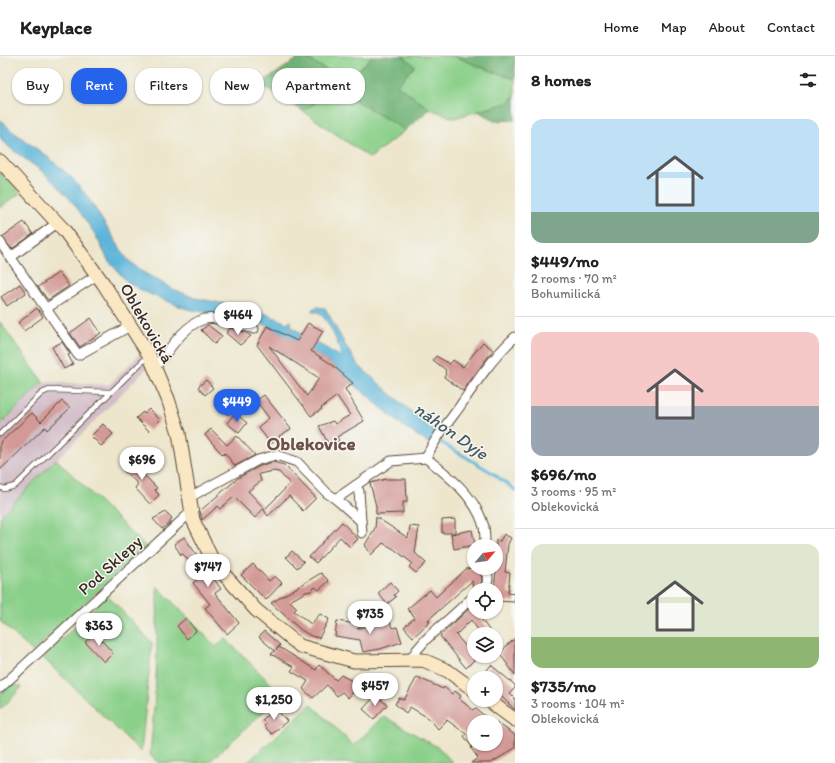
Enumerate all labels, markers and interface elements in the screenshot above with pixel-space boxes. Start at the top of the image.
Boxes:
text: Keyplace [20,16,92,39]
text: Home [604,19,639,36]
text: Map [661,19,687,36]
text: About [709,19,745,36]
text: Contact [767,19,815,36]
chip: Buy [12,68,63,104]
chip: Rent [71,68,127,104]
chip: Filters [135,68,202,104]
chip: New [210,68,264,104]
chip: Apartment [272,68,365,104]
icon: filters [797,69,819,91]
text: 8 homes [531,70,591,90]
icon: home [639,145,711,217]
text: $449/mo [531,251,599,271]
text: 2 rooms · 70 m² [531,271,617,286]
street label: Oblekovická [116,279,178,367]
text: Bohumilická [531,286,600,301]
pin: $464 [214,302,262,336]
text: $464 [223,307,253,322]
icon: home [639,358,711,430]
pin: $449 [213,389,261,423]
text: $449 [222,394,252,409]
water label: náhon Dyje [410,397,494,465]
district label: Oblekovice [267,432,355,455]
pin: $696 [118,447,166,481]
text: $696 [128,452,156,467]
text: $696/mo [531,464,597,484]
text: 3 rooms · 95 m² [531,484,616,499]
text: Oblekovická [531,499,599,514]
street label: Pod Sklepy [74,531,146,599]
north arrow [467,539,503,575]
map controls [467,539,503,751]
pin: $747 [184,554,232,588]
text: $747 [194,559,222,574]
icon: home [639,570,711,642]
button: locate [467,583,503,619]
pin: $735 [346,601,394,635]
text: $735 [357,606,383,621]
pin: $363 [75,613,123,647]
text: $363 [85,618,113,633]
button: layers [467,627,503,663]
button: + [467,671,503,707]
pin: $457 [351,673,399,707]
text: $735/mo [531,676,596,696]
text: $457 [361,678,389,693]
pin: $1,250 [241,687,307,721]
text: $1,250 [255,692,293,707]
text: 3 rooms · 104 m² [531,696,624,711]
text: Oblekovická [531,711,599,726]
button: − [467,715,503,751]

